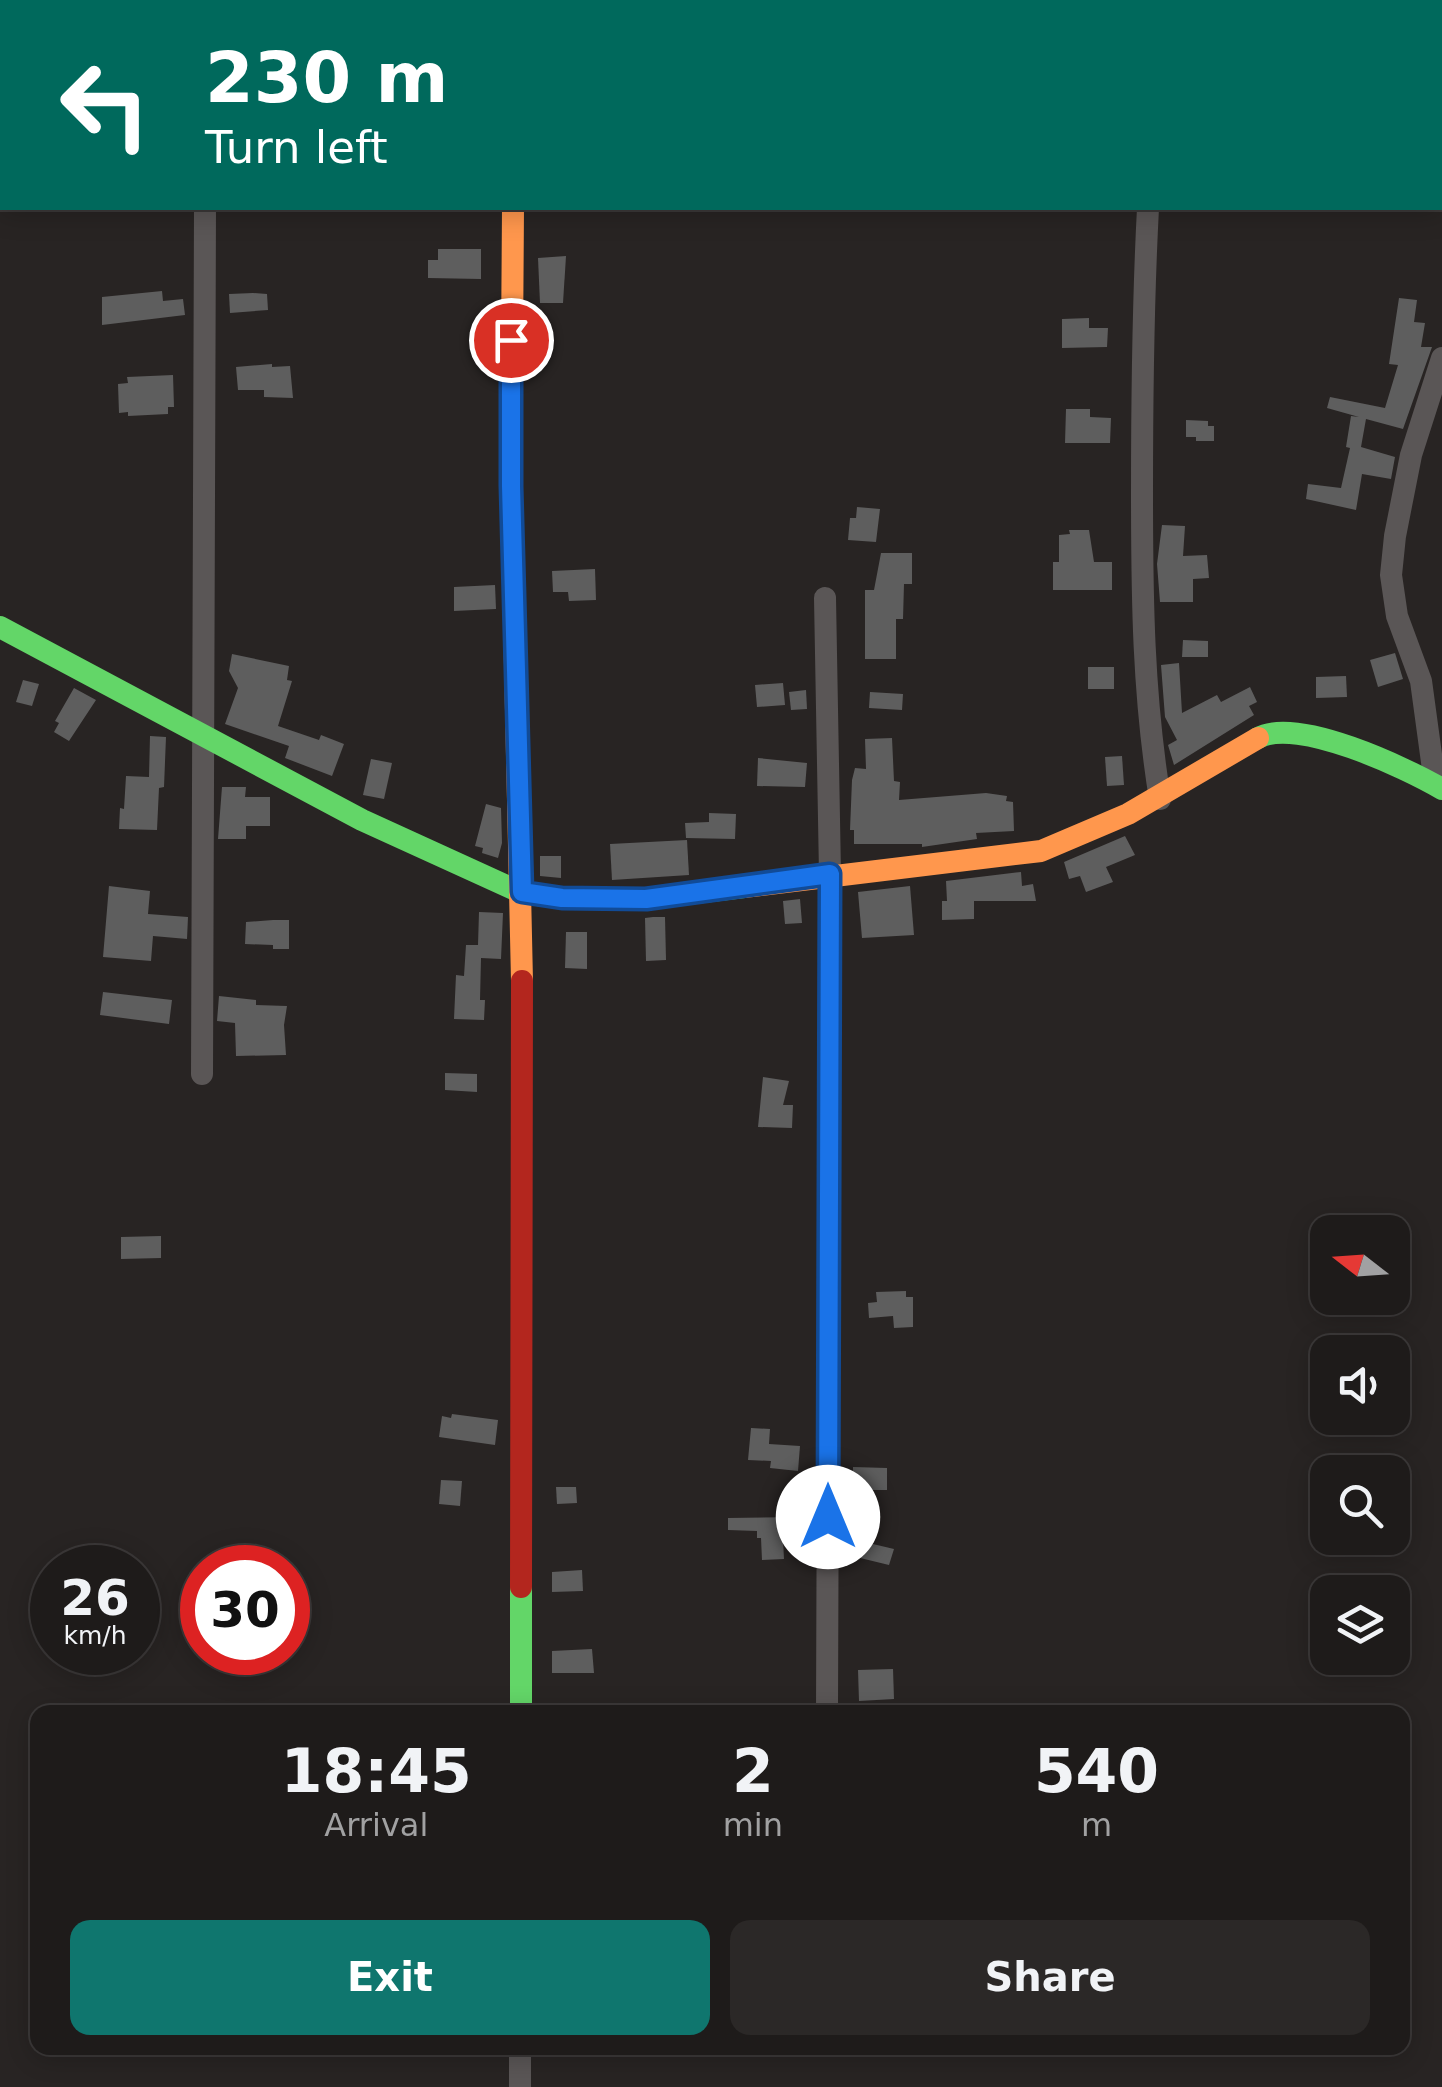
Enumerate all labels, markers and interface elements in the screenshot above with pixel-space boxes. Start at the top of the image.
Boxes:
text: 230 m [205,37,448,119]
icon: left [40,40,170,170]
text: Turn left [205,121,388,174]
pin [469,298,554,383]
icon: arrive [484,313,539,368]
north arrow [1310,1215,1410,1315]
map controls [1310,1215,1410,1675]
button: sound [1310,1335,1410,1435]
button: search [1310,1455,1410,1555]
position arrow [776,1465,880,1569]
speed limit sign: 30 [180,1545,310,1675]
text: 26 [60,1569,130,1627]
button: layers [1310,1575,1410,1675]
text: km/h [63,1621,127,1650]
text: 18:45 [281,1736,472,1806]
text: 2 [732,1736,774,1806]
text: 540 [1034,1736,1159,1806]
text: Arrival [324,1806,428,1844]
text: min [723,1806,783,1844]
text: m [1081,1806,1112,1844]
button: Exit [70,1920,710,2035]
button: Share [730,1920,1370,2035]

